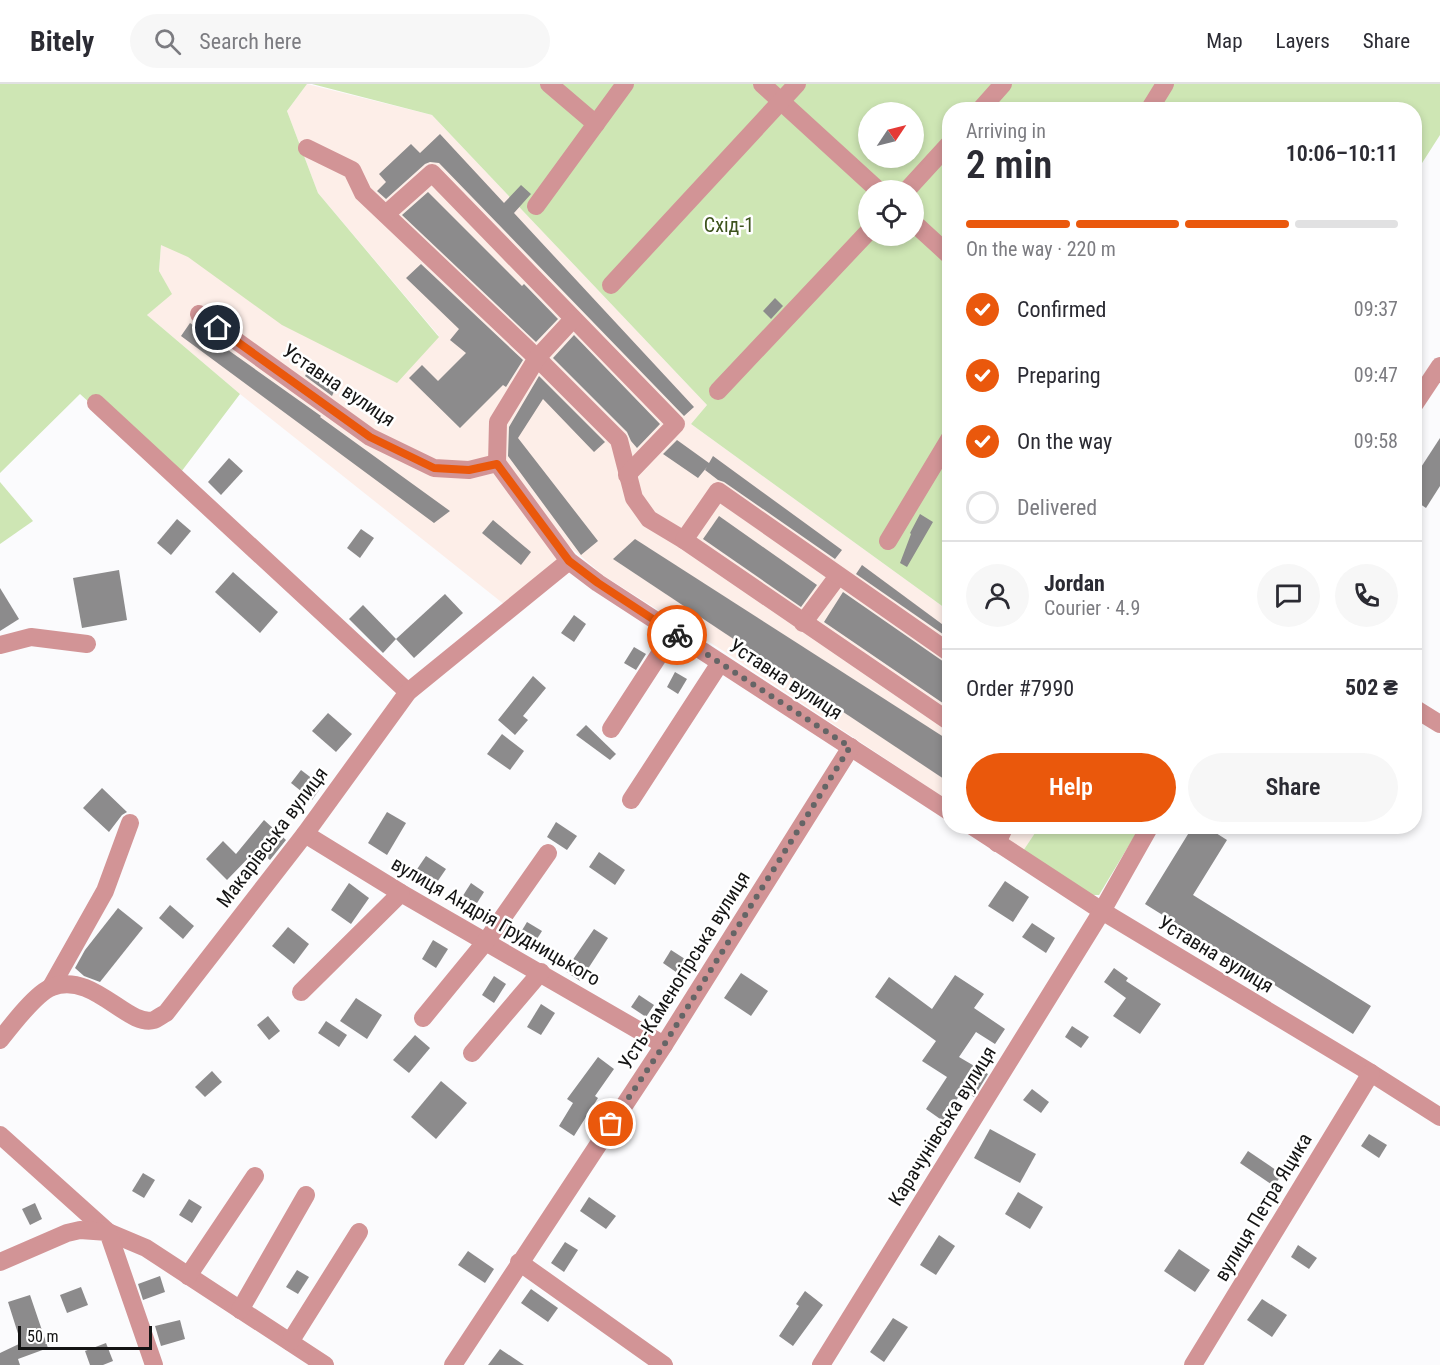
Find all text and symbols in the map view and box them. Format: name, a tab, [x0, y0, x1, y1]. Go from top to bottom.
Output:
search box	[130, 14, 550, 68]
text: Bitely	[30, 25, 94, 58]
icon: search	[151, 25, 184, 58]
text: Search here	[199, 29, 302, 54]
text: Map	[1206, 29, 1243, 53]
text: Layers	[1276, 29, 1330, 53]
text: Share	[1363, 29, 1410, 53]
north arrow	[858, 102, 924, 168]
map controls	[858, 102, 924, 246]
text: Arriving in	[966, 119, 1046, 143]
text: 10:06–10:11	[1286, 141, 1398, 166]
text: 2 min	[966, 142, 1052, 188]
button: locate	[858, 180, 924, 246]
park label: Схід-1	[704, 213, 754, 237]
text: On the way · 220 m	[966, 237, 1116, 261]
icon: check	[966, 293, 999, 326]
text: Confirmed	[1017, 297, 1106, 322]
text: 09:37	[1354, 297, 1398, 321]
pin	[192, 302, 243, 353]
icon: home	[201, 311, 234, 344]
street label: Уставна вулиця	[278, 339, 400, 431]
icon: check	[966, 359, 999, 392]
text: Preparing	[1017, 363, 1101, 388]
text: 09:47	[1354, 363, 1398, 387]
icon: check	[966, 425, 999, 458]
text: On the way	[1017, 429, 1112, 454]
text: 09:58	[1354, 429, 1398, 453]
text: Delivered	[1017, 495, 1097, 520]
button: person	[966, 564, 1029, 627]
button: chat	[1257, 564, 1320, 627]
button: phone	[1335, 564, 1398, 627]
text: Jordan	[1044, 571, 1105, 596]
text: Courier · 4.9	[1044, 596, 1140, 620]
courier	[647, 605, 707, 665]
icon: bike	[661, 619, 694, 652]
street label: Уставна вулиця	[725, 633, 847, 725]
text: 502 ₴	[1345, 675, 1398, 700]
text: Order #7990	[966, 676, 1074, 701]
button: Help	[966, 753, 1176, 822]
button: Share	[1188, 753, 1398, 822]
street label: Макарівська вулиця	[211, 762, 333, 912]
street label: вулиця Андрія Грудницького	[387, 851, 605, 991]
street label: Усть-Каменогірська вулиця	[613, 867, 755, 1073]
street label: Уставна вулиця	[1154, 910, 1278, 998]
street label: Карачунівська вулиця	[883, 1042, 1001, 1210]
pin	[585, 1098, 636, 1149]
icon: bag	[594, 1107, 627, 1140]
street label: вулиця Петра Яцика	[1209, 1129, 1317, 1285]
scale bar	[18, 1323, 152, 1350]
text: 50 m	[27, 1327, 59, 1346]

